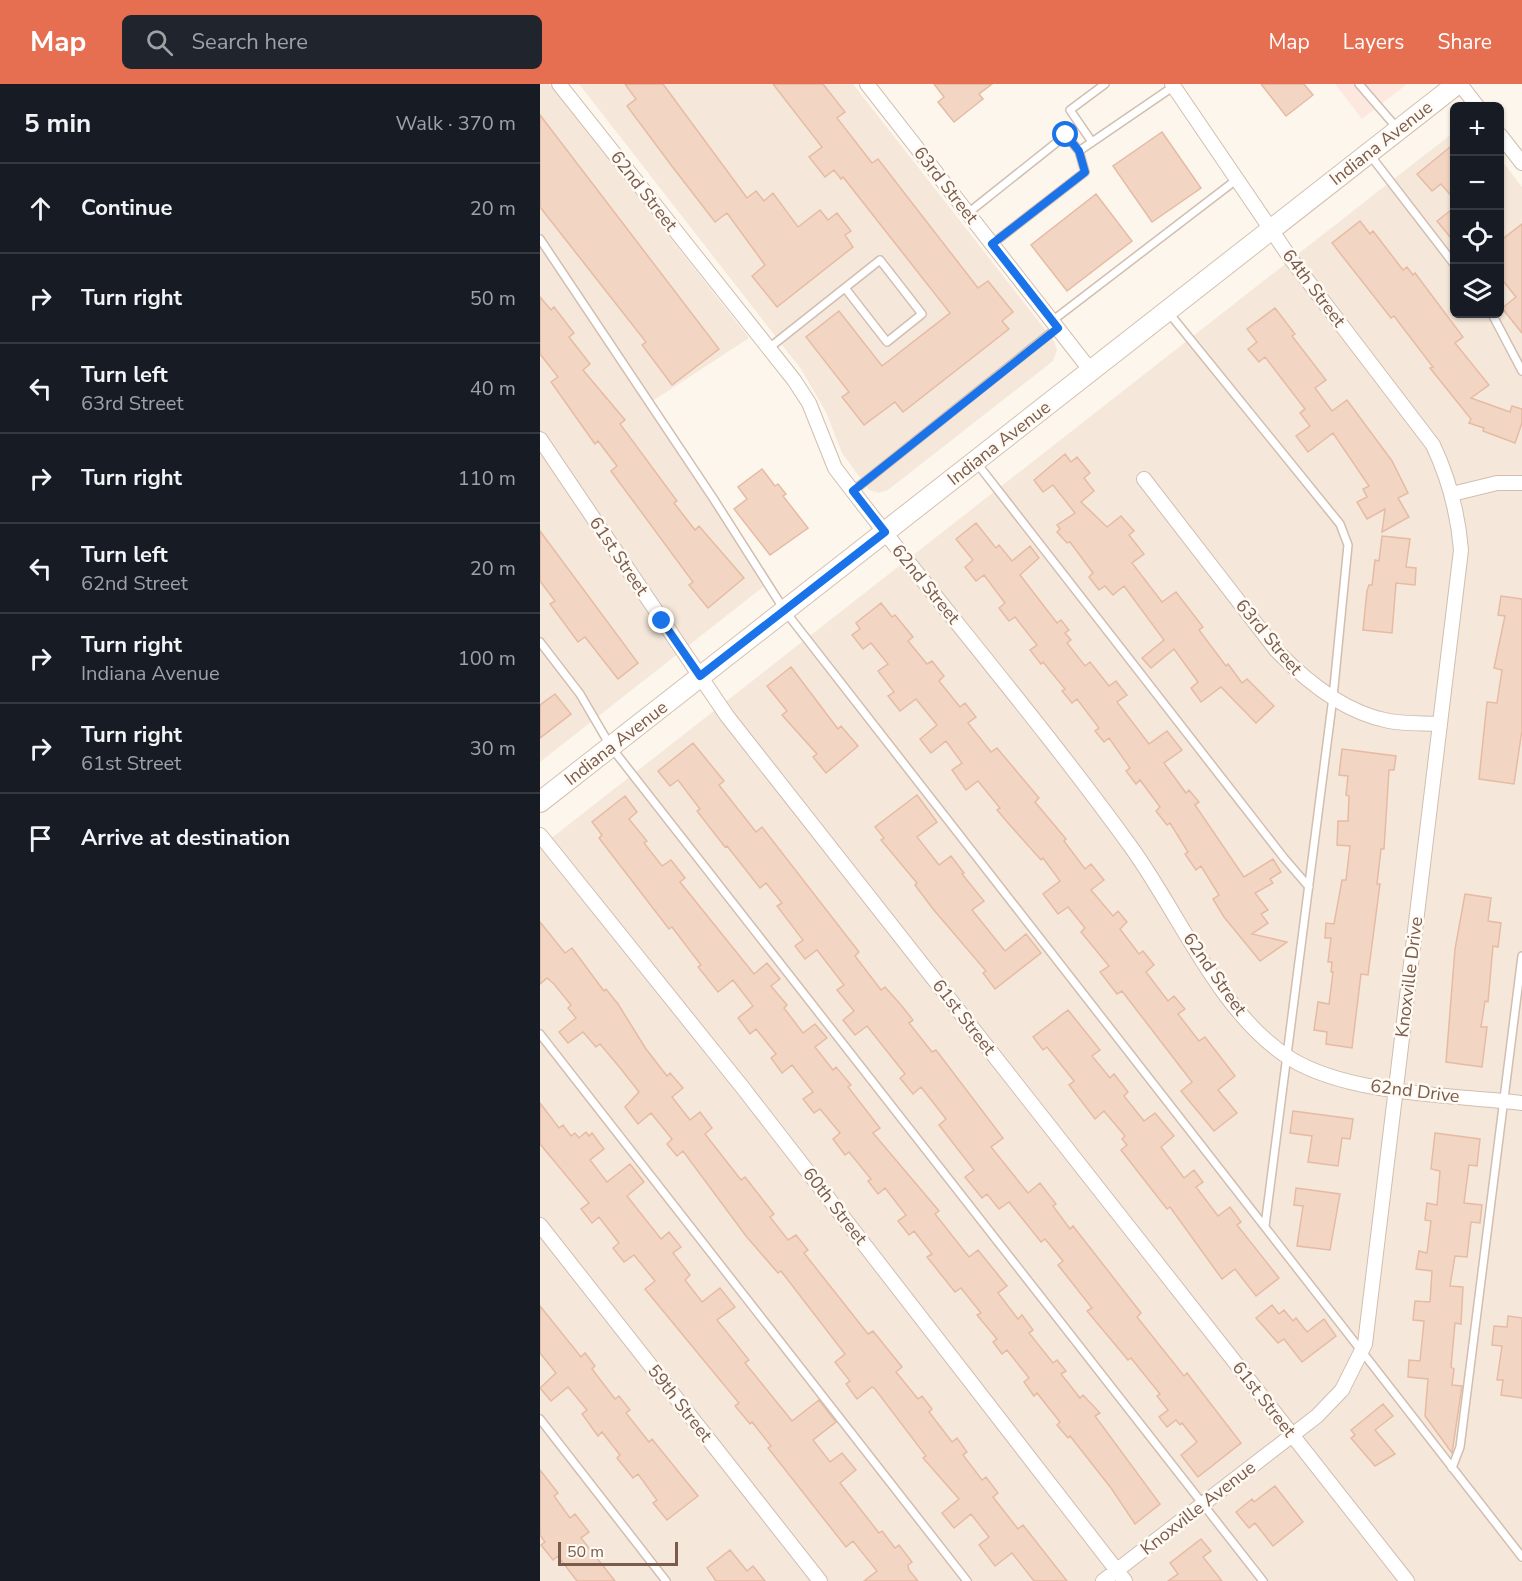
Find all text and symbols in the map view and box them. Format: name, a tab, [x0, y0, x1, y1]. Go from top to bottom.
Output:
search box	[122, 15, 542, 69]
text: Map	[30, 23, 86, 61]
icon: search	[143, 26, 176, 59]
text: Search here	[191, 27, 308, 57]
text: Map	[1268, 28, 1310, 56]
text: Layers	[1343, 28, 1404, 56]
text: Share	[1437, 28, 1492, 56]
street label: Indiana Avenue	[1324, 95, 1438, 191]
map controls	[1450, 102, 1504, 318]
button: +	[1450, 102, 1504, 156]
text: 5 min	[24, 106, 91, 141]
text: Walk · 370 m	[396, 110, 516, 137]
route start	[1052, 121, 1078, 147]
street label: 63rd Street	[908, 141, 984, 229]
street label: 62nd Street	[605, 146, 683, 237]
button: −	[1450, 156, 1504, 210]
icon: ahead	[24, 192, 57, 225]
text: Continue	[81, 193, 172, 223]
text: 20 m	[470, 195, 516, 222]
button: locate	[1450, 210, 1504, 264]
street label: 64th Street	[1277, 244, 1352, 332]
button: layers	[1450, 264, 1504, 318]
icon: right	[24, 282, 57, 315]
text: Turn right	[81, 283, 182, 313]
text: 50 m	[470, 285, 516, 312]
text: Turn left	[81, 360, 168, 390]
icon: left	[24, 372, 57, 405]
text: 40 m	[470, 375, 516, 402]
text: 63rd Street	[81, 390, 183, 417]
street label: Indiana Avenue	[942, 395, 1056, 491]
icon: right	[24, 462, 57, 495]
text: Turn right	[81, 463, 182, 493]
text: 110 m	[458, 465, 516, 492]
street label: 61st Street	[584, 512, 655, 601]
street label: 62nd Street	[886, 539, 966, 629]
text: Turn left	[81, 540, 168, 570]
icon: left	[24, 552, 57, 585]
text: 20 m	[470, 555, 516, 582]
text: 62nd Street	[81, 570, 188, 597]
street label: 63rd Street	[1230, 594, 1308, 681]
route end	[648, 607, 674, 633]
text: Turn right	[81, 630, 182, 660]
icon: right	[24, 642, 57, 675]
text: 100 m	[458, 645, 516, 672]
text: Indiana Avenue	[81, 660, 220, 687]
street label: Indiana Avenue	[559, 695, 673, 791]
text: Turn right	[81, 720, 182, 750]
icon: right	[24, 732, 57, 765]
text: 30 m	[470, 735, 516, 762]
text: 61st Street	[81, 750, 181, 777]
icon: arrive	[24, 822, 57, 855]
text: Arrive at destination	[81, 823, 290, 853]
street label: Knoxville Drive	[1390, 915, 1428, 1039]
street label: 62nd Street	[1178, 928, 1253, 1021]
street label: 61st Street	[927, 974, 1002, 1060]
street label: 62nd Drive	[1369, 1074, 1461, 1108]
street label: 60th Street	[797, 1162, 873, 1250]
street label: 61st Street	[1227, 1356, 1302, 1442]
street label: 59th Street	[642, 1359, 718, 1447]
street label: Knoxville Avenue	[1135, 1455, 1261, 1561]
scale bar	[558, 1539, 678, 1566]
text: 50 m	[567, 1541, 604, 1563]

